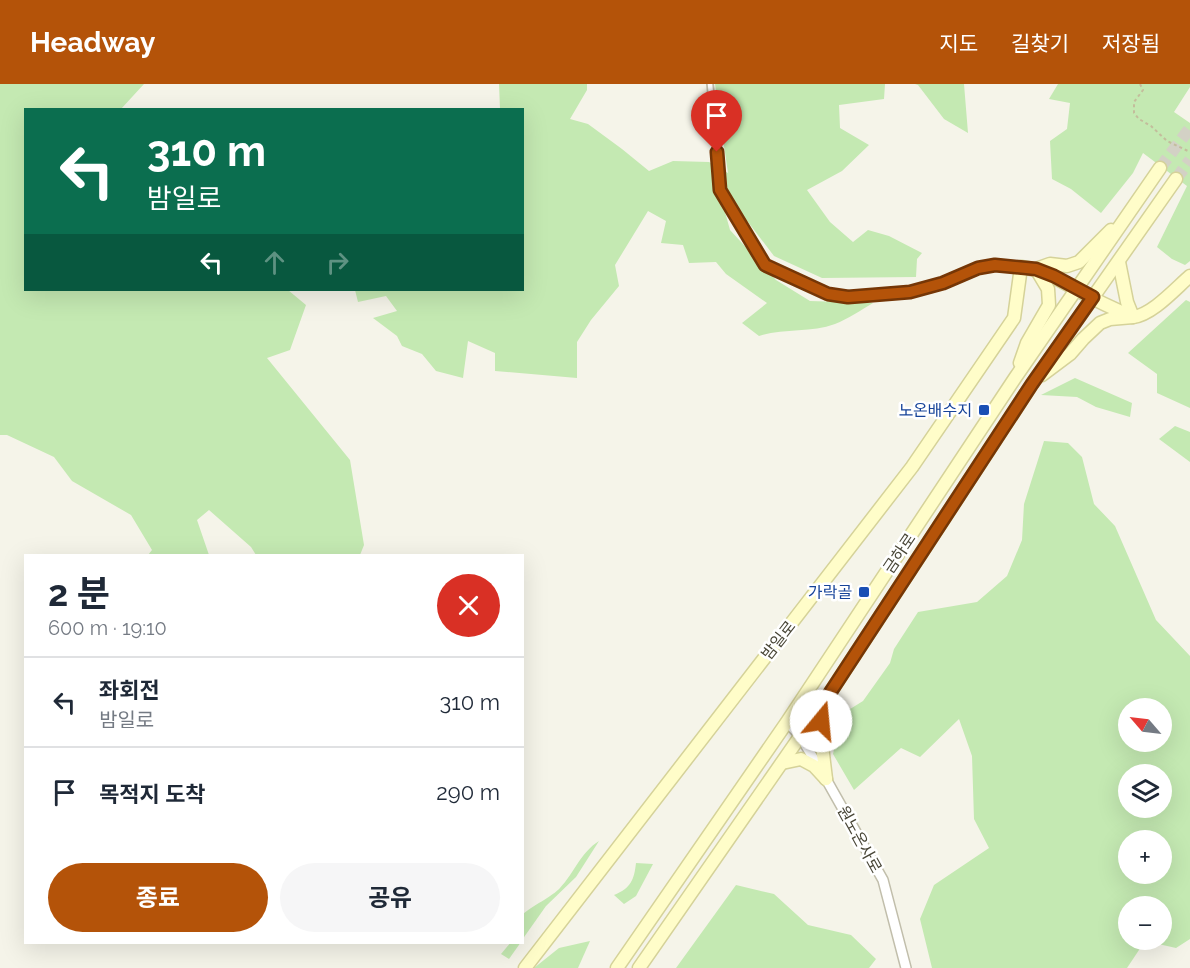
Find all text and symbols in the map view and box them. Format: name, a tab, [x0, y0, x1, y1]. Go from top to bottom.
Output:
text: Headway	[30, 26, 155, 59]
text: 지도	[939, 31, 978, 56]
text: 길찾기	[1011, 31, 1069, 56]
text: 저장됨	[1102, 31, 1160, 56]
pin	[691, 90, 742, 152]
icon: arrive	[700, 99, 733, 132]
text: 310 m	[147, 127, 266, 176]
icon: left	[48, 132, 126, 210]
text: 밤일로	[147, 183, 222, 214]
icon: left	[195, 246, 228, 279]
icon: ahead	[258, 246, 291, 279]
icon: right	[321, 246, 354, 279]
place label: 노온배수지	[898, 401, 972, 420]
marker: 노온배수지	[977, 403, 991, 417]
street label: 금하로	[879, 529, 920, 577]
text: 2 분	[48, 572, 110, 614]
button: close	[437, 574, 500, 637]
place label: 가락골	[808, 583, 852, 602]
marker: 가락골	[857, 585, 871, 599]
text: 600 m · 19:10	[48, 616, 167, 640]
street label: 밤일로	[757, 617, 800, 664]
text: 좌회전	[99, 677, 160, 703]
icon: left	[48, 686, 81, 719]
text: 310 m	[440, 689, 500, 715]
position arrow	[789, 689, 853, 753]
north arrow	[1118, 698, 1172, 752]
map controls	[1118, 698, 1172, 950]
text: 밤일로	[99, 708, 154, 732]
button: layers	[1118, 764, 1172, 818]
icon: arrive	[48, 776, 81, 809]
text: 290 m	[436, 779, 500, 805]
text: 목적지 도착	[99, 781, 205, 807]
street label: 원노온사로	[833, 802, 886, 876]
button: +	[1118, 830, 1172, 884]
button: 종료	[48, 863, 268, 932]
button: 공유	[280, 863, 500, 932]
button: −	[1118, 896, 1172, 950]

